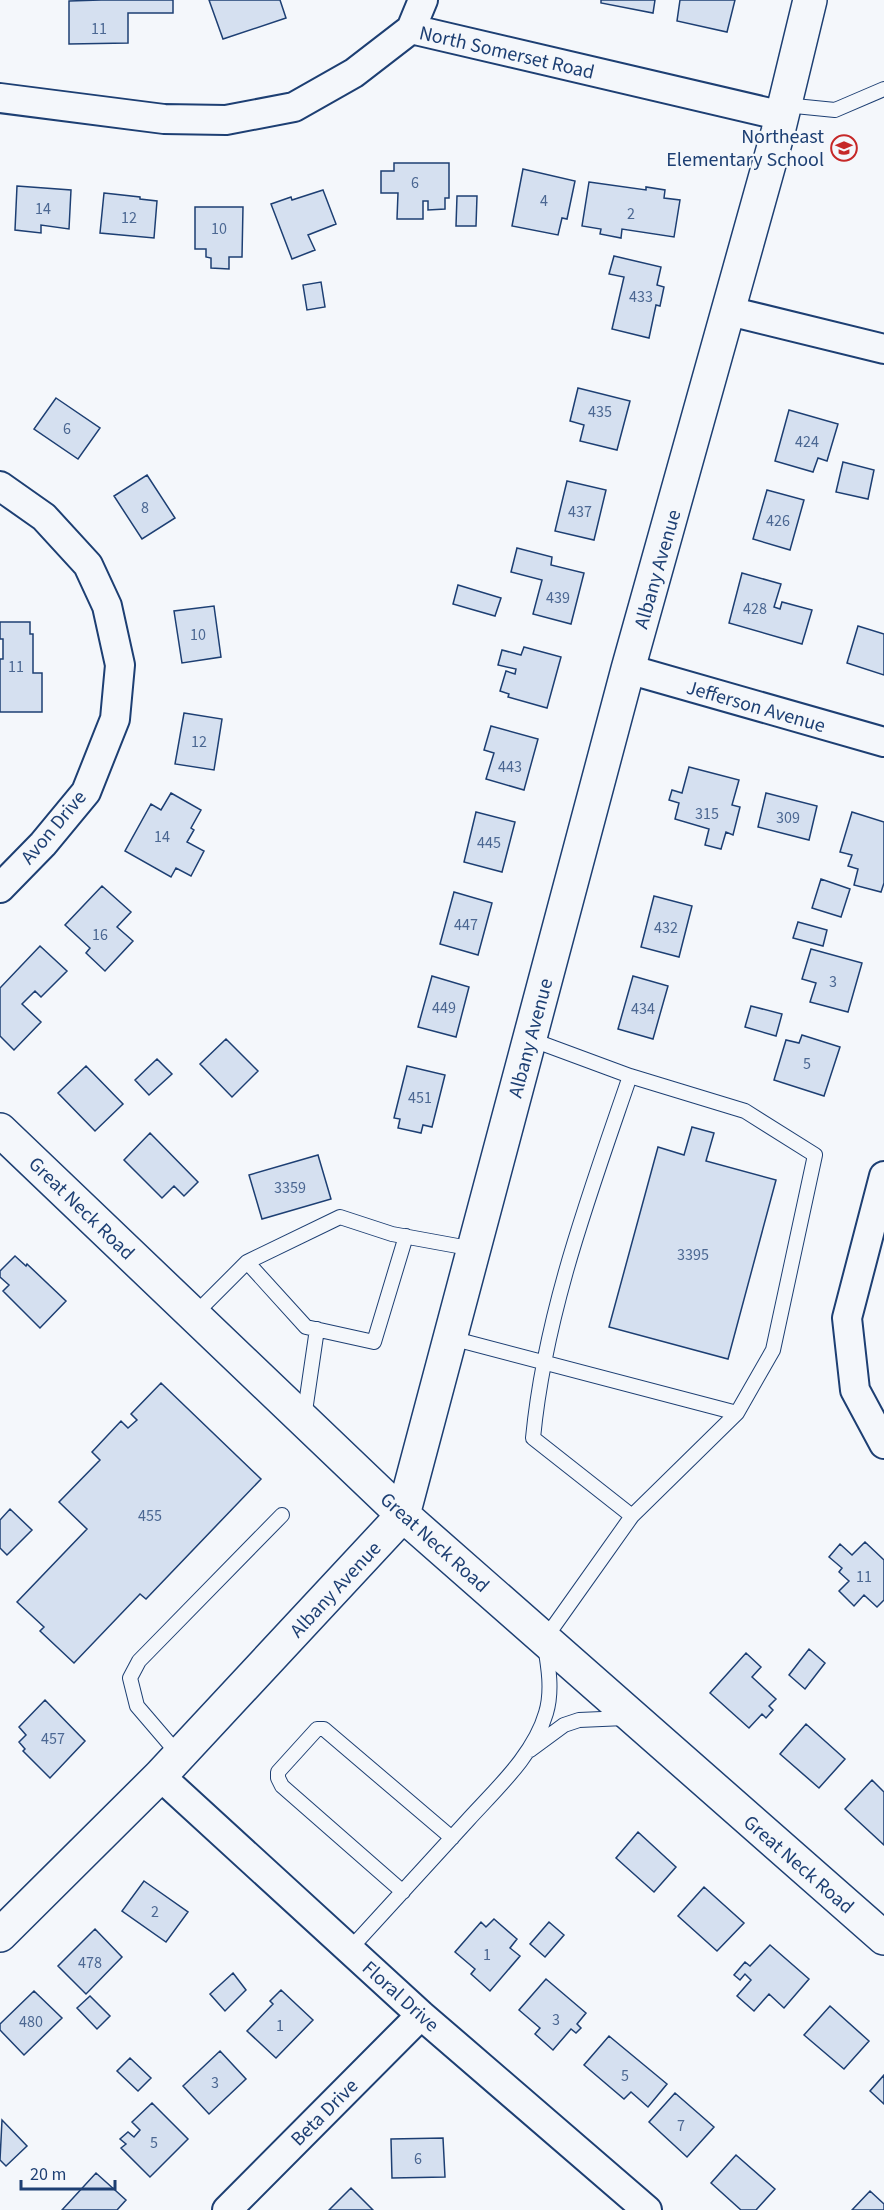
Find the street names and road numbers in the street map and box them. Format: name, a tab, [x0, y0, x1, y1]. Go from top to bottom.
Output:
street label: North Somerset Road	[416, 19, 597, 87]
street label: Albany Avenue	[628, 506, 688, 632]
street label: Jefferson Avenue	[683, 674, 829, 740]
street label: Avon Drive	[14, 784, 93, 871]
street label: Albany Avenue	[502, 975, 560, 1101]
street label: Great Neck Road	[22, 1151, 141, 1267]
street label: Great Neck Road	[374, 1486, 495, 1599]
street label: Albany Avenue	[284, 1535, 388, 1644]
street label: Great Neck Road	[737, 1809, 860, 1921]
street label: Floral Drive	[356, 1955, 445, 2039]
street label: Beta Drive	[285, 2073, 365, 2153]

